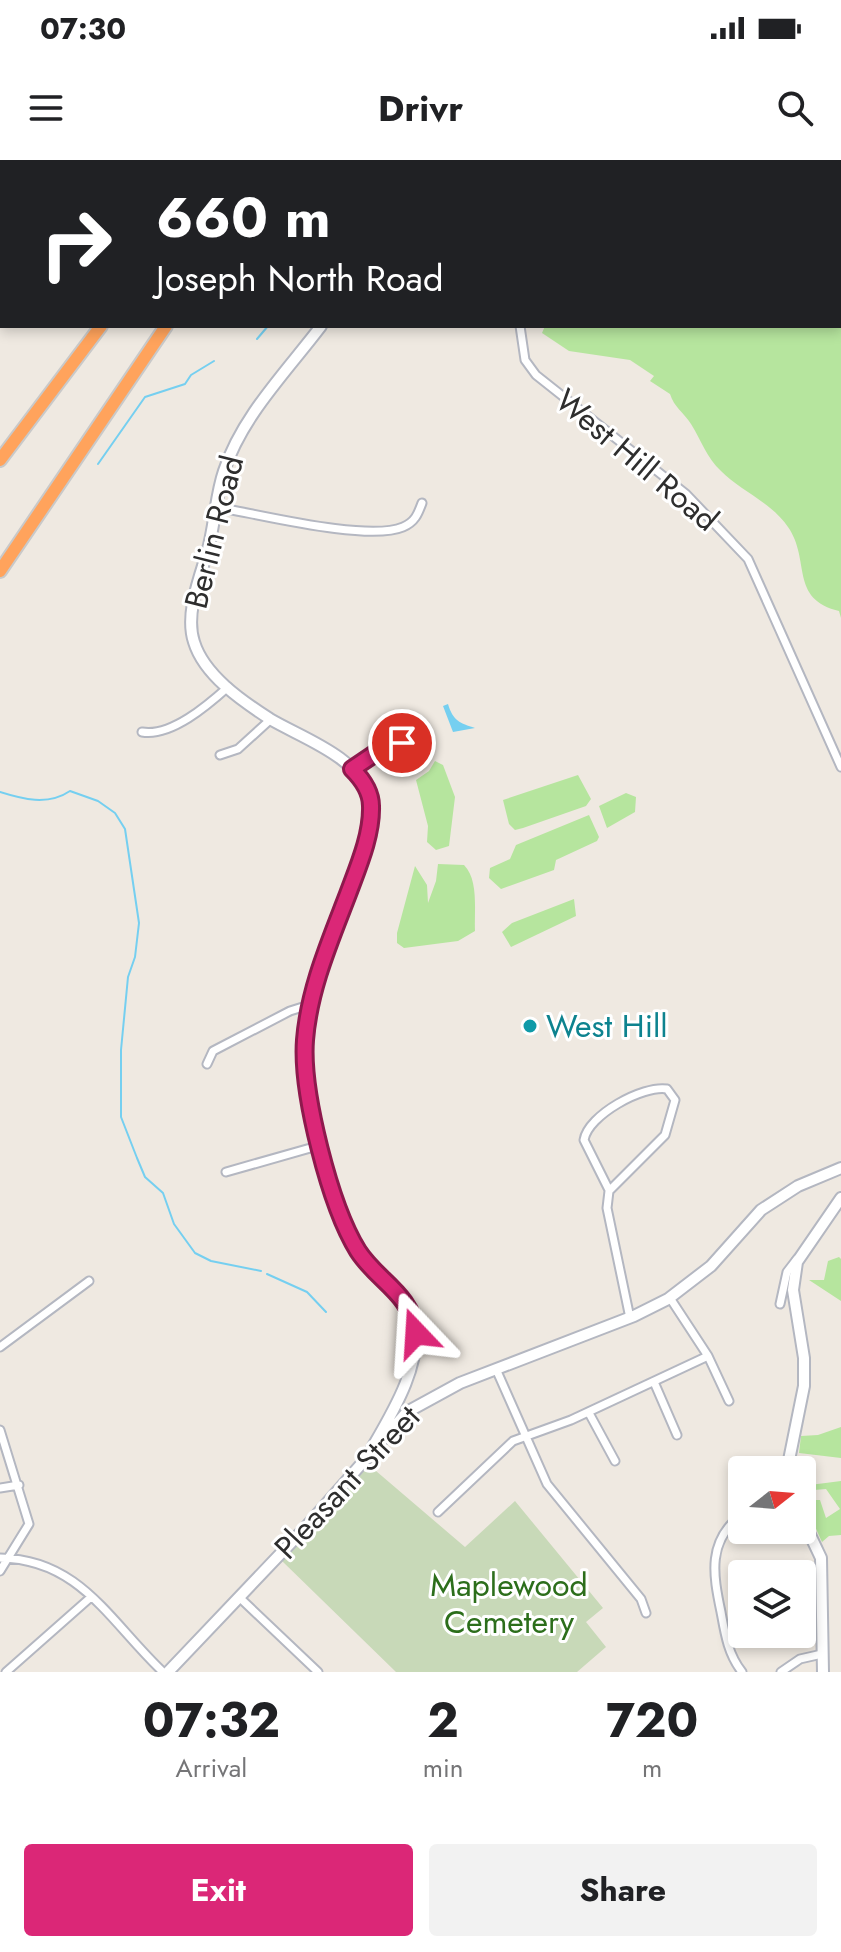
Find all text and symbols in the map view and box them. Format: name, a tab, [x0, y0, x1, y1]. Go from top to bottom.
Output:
text: 07:30	[40, 7, 126, 50]
text: Drivr	[378, 82, 463, 134]
icon: menu	[24, 86, 68, 130]
icon: search	[773, 86, 817, 130]
text: 660 m	[156, 177, 331, 258]
icon: right	[24, 192, 128, 296]
text: Joseph North Road	[156, 252, 443, 304]
street label: West Hill Road	[545, 378, 729, 542]
street label: Berlin Road	[173, 451, 255, 613]
pin	[368, 709, 436, 777]
icon: arrive	[380, 721, 424, 765]
place label: West Hill	[546, 1003, 668, 1049]
marker: West Hill	[521, 1017, 539, 1035]
position arrow	[374, 1291, 458, 1375]
street label: Pleasant Street	[264, 1395, 431, 1569]
north arrow	[728, 1456, 816, 1544]
map controls	[728, 1456, 816, 1648]
button: layers	[728, 1560, 816, 1648]
park label: Maplewood Cemetery	[430, 1562, 588, 1645]
text: 07:32	[143, 1686, 280, 1755]
text: 2	[427, 1686, 459, 1755]
text: 720	[606, 1686, 698, 1755]
text: Arrival	[176, 1749, 247, 1787]
text: min	[423, 1749, 463, 1787]
text: m	[642, 1749, 662, 1787]
button: Exit	[24, 1844, 413, 1936]
button: Share	[429, 1844, 817, 1936]

